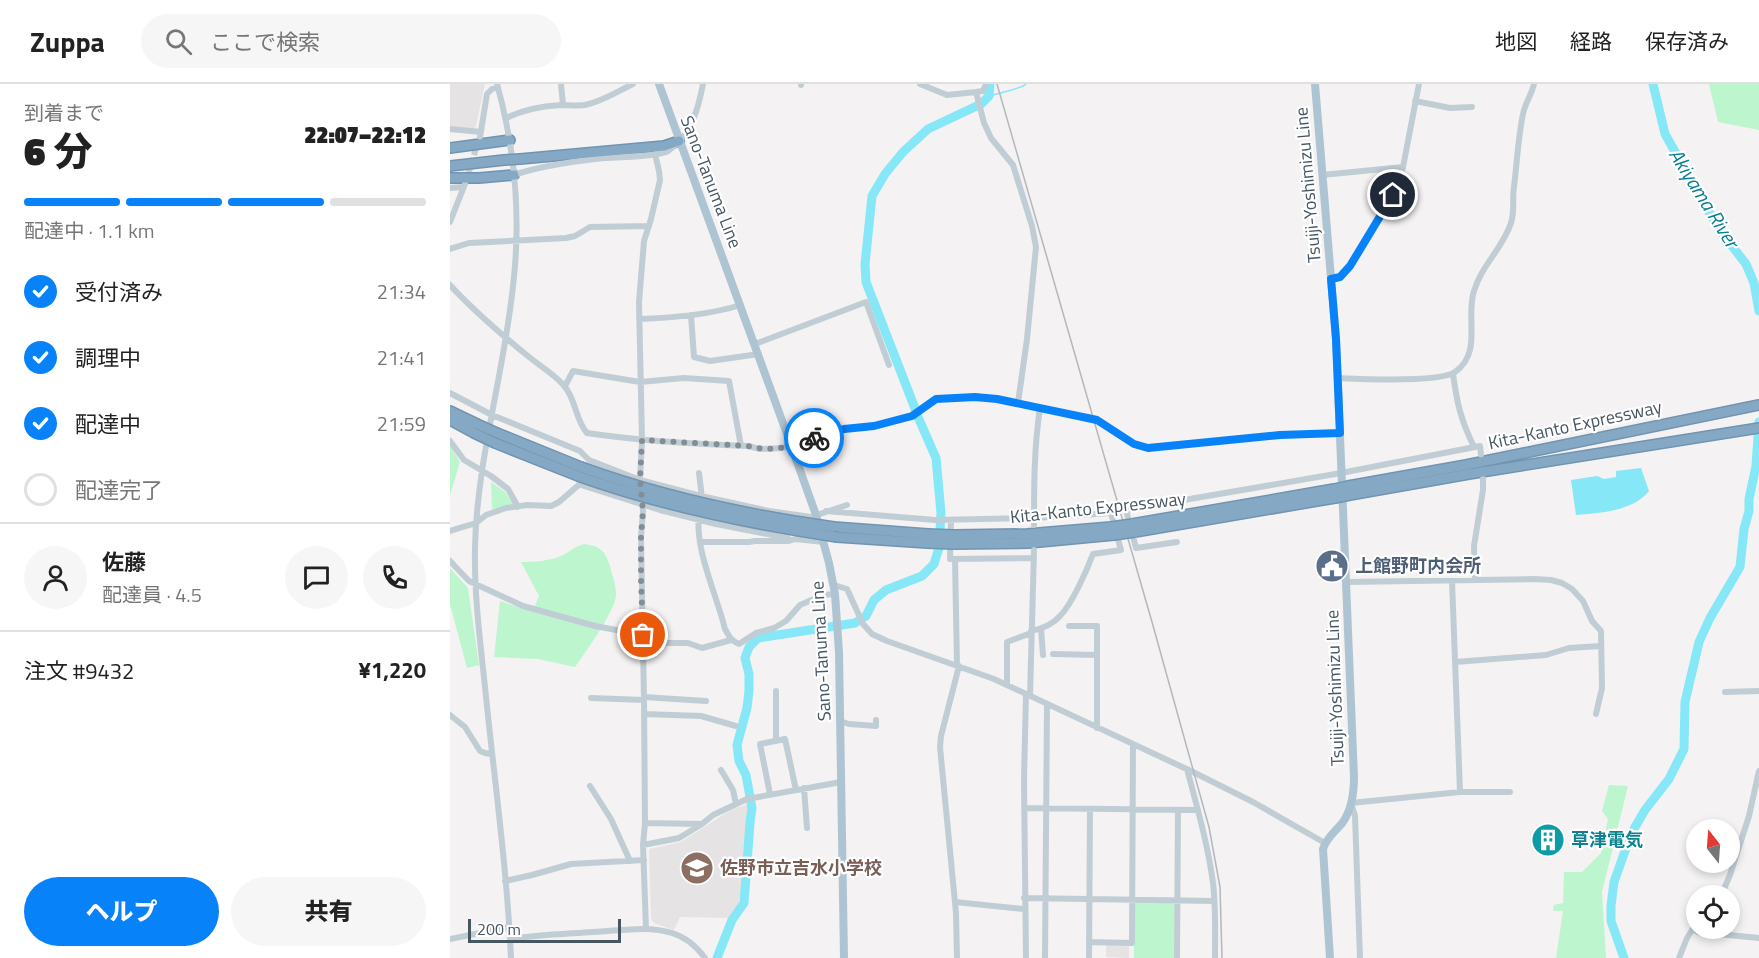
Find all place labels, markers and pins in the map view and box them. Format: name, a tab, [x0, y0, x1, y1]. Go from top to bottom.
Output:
pin	[1367, 169, 1418, 220]
public building icon: 上館野町内会所	[1314, 548, 1350, 584]
place label: 上館野町内会所	[1355, 552, 1481, 579]
pin	[617, 609, 668, 660]
building icon: 草津電気	[1530, 822, 1566, 858]
place label: 草津電気	[1571, 826, 1643, 853]
school or university icon: 佐野市立吉水小学校	[679, 850, 715, 886]
place label: 佐野市立吉水小学校	[720, 854, 882, 881]

